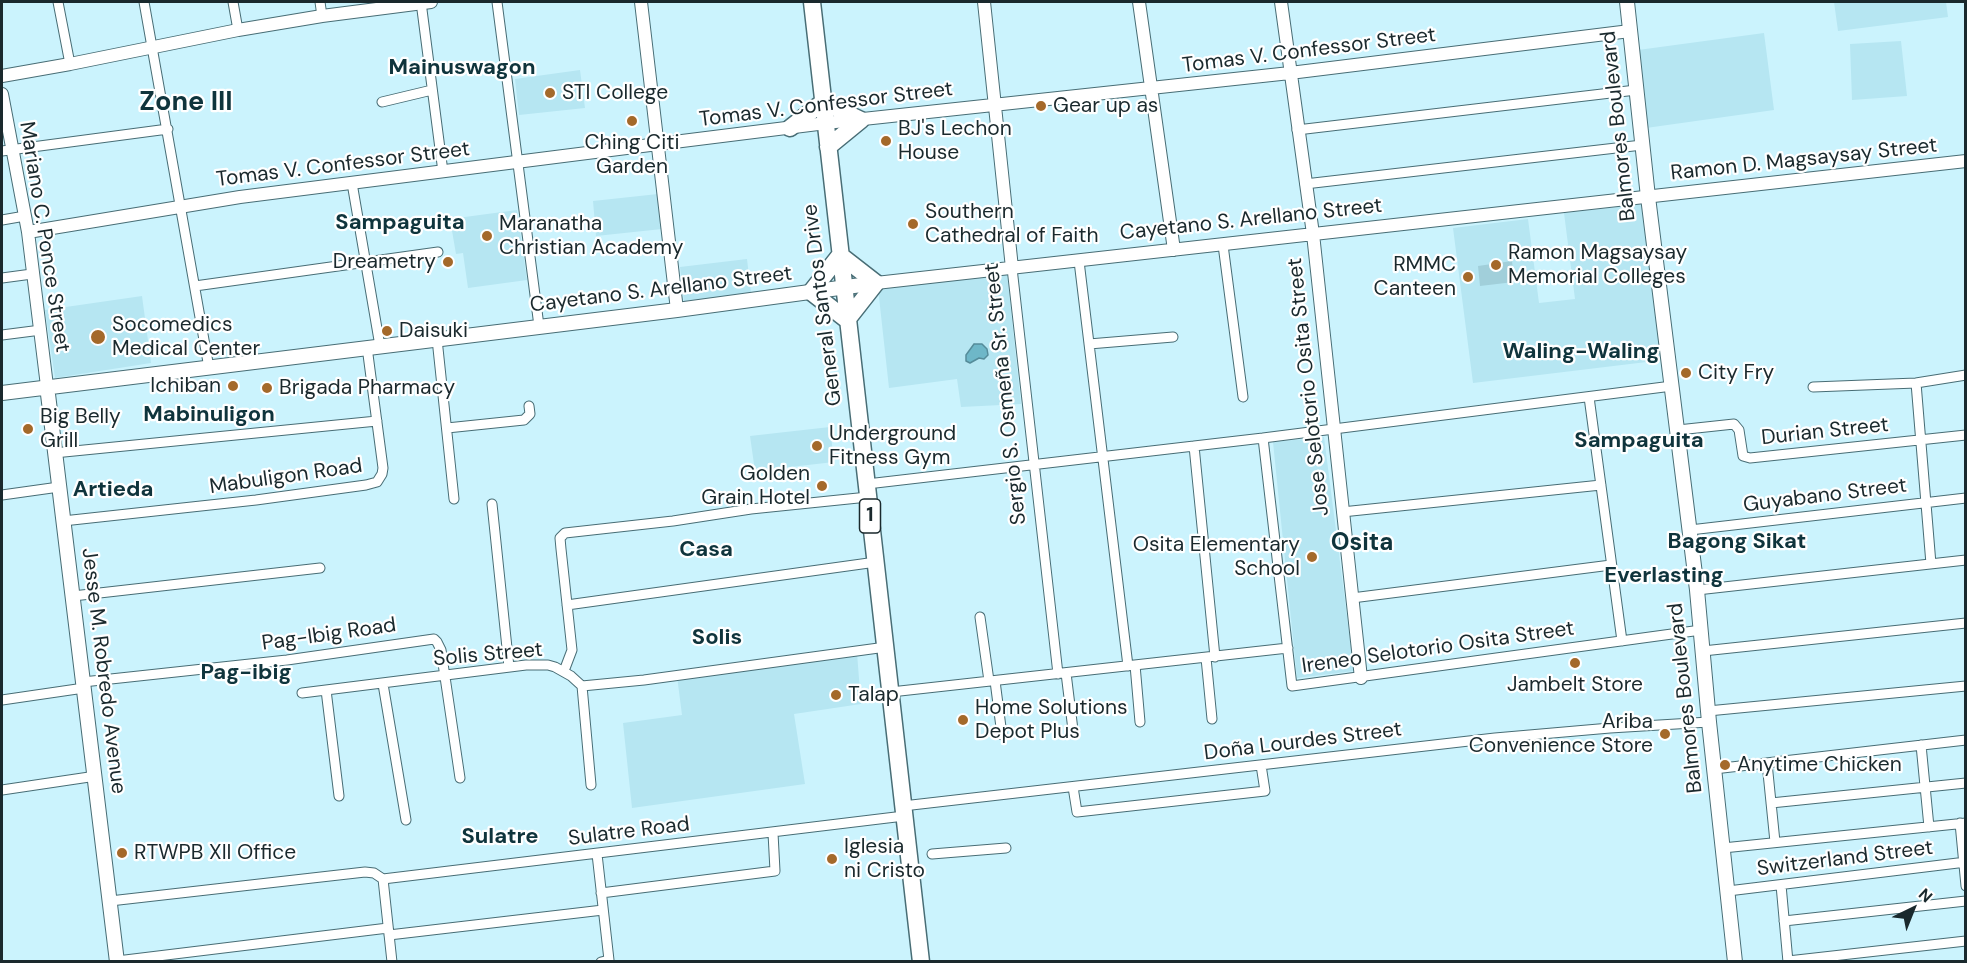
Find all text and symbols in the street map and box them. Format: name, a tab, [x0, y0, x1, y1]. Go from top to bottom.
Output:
street label: Tomas V. Confessor Street	[1181, 23, 1437, 79]
street label: Balmores Boulevard	[1596, 30, 1642, 222]
district label: Mainuswagon	[389, 55, 535, 81]
street label: Tomas V. Confessor Street	[698, 77, 954, 133]
place label: STI College	[562, 80, 668, 106]
marker: STI College	[543, 86, 557, 100]
district label: Zone III	[139, 87, 233, 119]
place label: Gear up as	[1053, 93, 1158, 119]
marker: Gear up as	[1034, 99, 1048, 113]
marker: Ching Citi Garden	[625, 114, 639, 128]
place label: BJ's Lechon House	[898, 116, 1012, 166]
street label: Mariano C. Ponce Street	[13, 120, 75, 354]
place label: Ching Citi Garden	[585, 130, 679, 180]
street label: Ramon D. Magsaysay Street	[1669, 133, 1939, 187]
marker: BJ's Lechon House	[879, 134, 893, 148]
street label: Tomas V. Confessor Street	[215, 137, 471, 193]
street label: Cayetano S. Arellano Street	[1119, 194, 1383, 246]
place label: Southern Cathedral of Faith	[925, 199, 1099, 249]
street label: General Santos Drive	[798, 203, 848, 407]
district label: Sampaguita	[335, 210, 465, 236]
place label: Maranatha Christian Academy	[499, 211, 683, 261]
marker: Southern Cathedral of Faith	[906, 217, 920, 231]
marker: Maranatha Christian Academy	[480, 229, 494, 243]
place label: Ramon Magsaysay Memorial Colleges	[1508, 240, 1687, 290]
place label: Dreametry	[333, 249, 436, 275]
place label: RMMC Canteen	[1374, 252, 1456, 302]
marker: Dreametry	[441, 255, 455, 269]
street label: Jose Selotorio Osita Street	[1283, 257, 1335, 517]
marker: Ramon Magsaysay Memorial Colleges	[1489, 258, 1503, 272]
street label: Cayetano S. Arellano Street	[529, 261, 793, 319]
street label: Sergio S. Osmeña Sr. Street	[980, 262, 1032, 526]
marker: RMMC Canteen	[1461, 270, 1475, 284]
place label: Socomedics Medical Center	[112, 312, 260, 362]
place label: Daisuki	[399, 318, 468, 344]
marker: Daisuki	[380, 324, 394, 338]
marker: Socomedics Medical Center	[89, 328, 107, 346]
district label: Waling-Waling	[1502, 339, 1660, 365]
place label: City Fry	[1698, 360, 1774, 386]
marker: City Fry	[1679, 366, 1693, 380]
place label: Ichiban	[150, 373, 221, 399]
place label: Brigada Pharmacy	[279, 375, 455, 401]
marker: Ichiban	[226, 379, 240, 393]
marker: Brigada Pharmacy	[260, 381, 274, 395]
district label: Mabinuligon	[143, 402, 275, 428]
place label: Big Belly Grill	[40, 404, 121, 454]
street label: Durian Street	[1760, 413, 1890, 451]
place label: Underground Fitness Gym	[829, 421, 956, 471]
marker: Big Belly Grill	[21, 422, 35, 436]
district label: Sampaguita	[1574, 428, 1704, 454]
marker: Underground Fitness Gym	[810, 439, 824, 453]
street label: Mabuligon Road	[208, 454, 364, 500]
place label: Golden Grain Hotel	[701, 461, 810, 511]
street label: Guyabano Street	[1742, 473, 1908, 519]
district label: Artieda	[73, 477, 153, 503]
marker: Golden Grain Hotel	[815, 479, 829, 493]
road number: 1	[860, 499, 880, 533]
district label: Bagong Sikat	[1668, 529, 1806, 555]
district label: Osita	[1331, 530, 1393, 558]
place label: Osita Elementary School	[1133, 532, 1300, 582]
district label: Casa	[679, 537, 733, 563]
street label: Jesse M. Robredo Avenue	[75, 547, 131, 795]
marker: Osita Elementary School	[1305, 550, 1319, 564]
district label: Everlasting	[1604, 563, 1724, 589]
street label: Balmores Boulevard	[1663, 602, 1709, 794]
street label: Pag-Ibig Road	[260, 613, 398, 657]
street label: Ireneo Selotorio Osita Street	[1300, 616, 1576, 680]
district label: Solis	[692, 625, 742, 651]
street label: Solis Street	[432, 638, 544, 672]
marker: Jambelt Store	[1568, 656, 1582, 670]
district label: Pag-ibig	[200, 660, 292, 686]
place label: Jambelt Store	[1507, 672, 1643, 698]
place label: Talap	[848, 682, 899, 708]
marker: Talap	[829, 688, 843, 702]
place label: Home Solutions Depot Plus	[975, 695, 1128, 745]
place label: Ariba Convenience Store	[1469, 709, 1653, 759]
marker: Home Solutions Depot Plus	[956, 713, 970, 727]
street label: Doña Lourdes Street	[1203, 717, 1403, 767]
marker: Ariba Convenience Store	[1658, 727, 1672, 741]
place label: Anytime Chicken	[1737, 752, 1902, 778]
marker: Anytime Chicken	[1718, 758, 1732, 772]
street label: Sulatre Road	[567, 812, 691, 852]
district label: Sulatre	[461, 824, 539, 850]
place label: Iglesia ni Cristo	[844, 834, 925, 884]
street label: Switzerland Street	[1756, 836, 1934, 882]
place label: RTWPB XII Office	[134, 840, 296, 866]
marker: RTWPB XII Office	[115, 846, 129, 860]
marker: Iglesia ni Cristo	[825, 852, 839, 866]
north arrow	[1883, 879, 1943, 939]
text: N	[1914, 884, 1937, 907]

